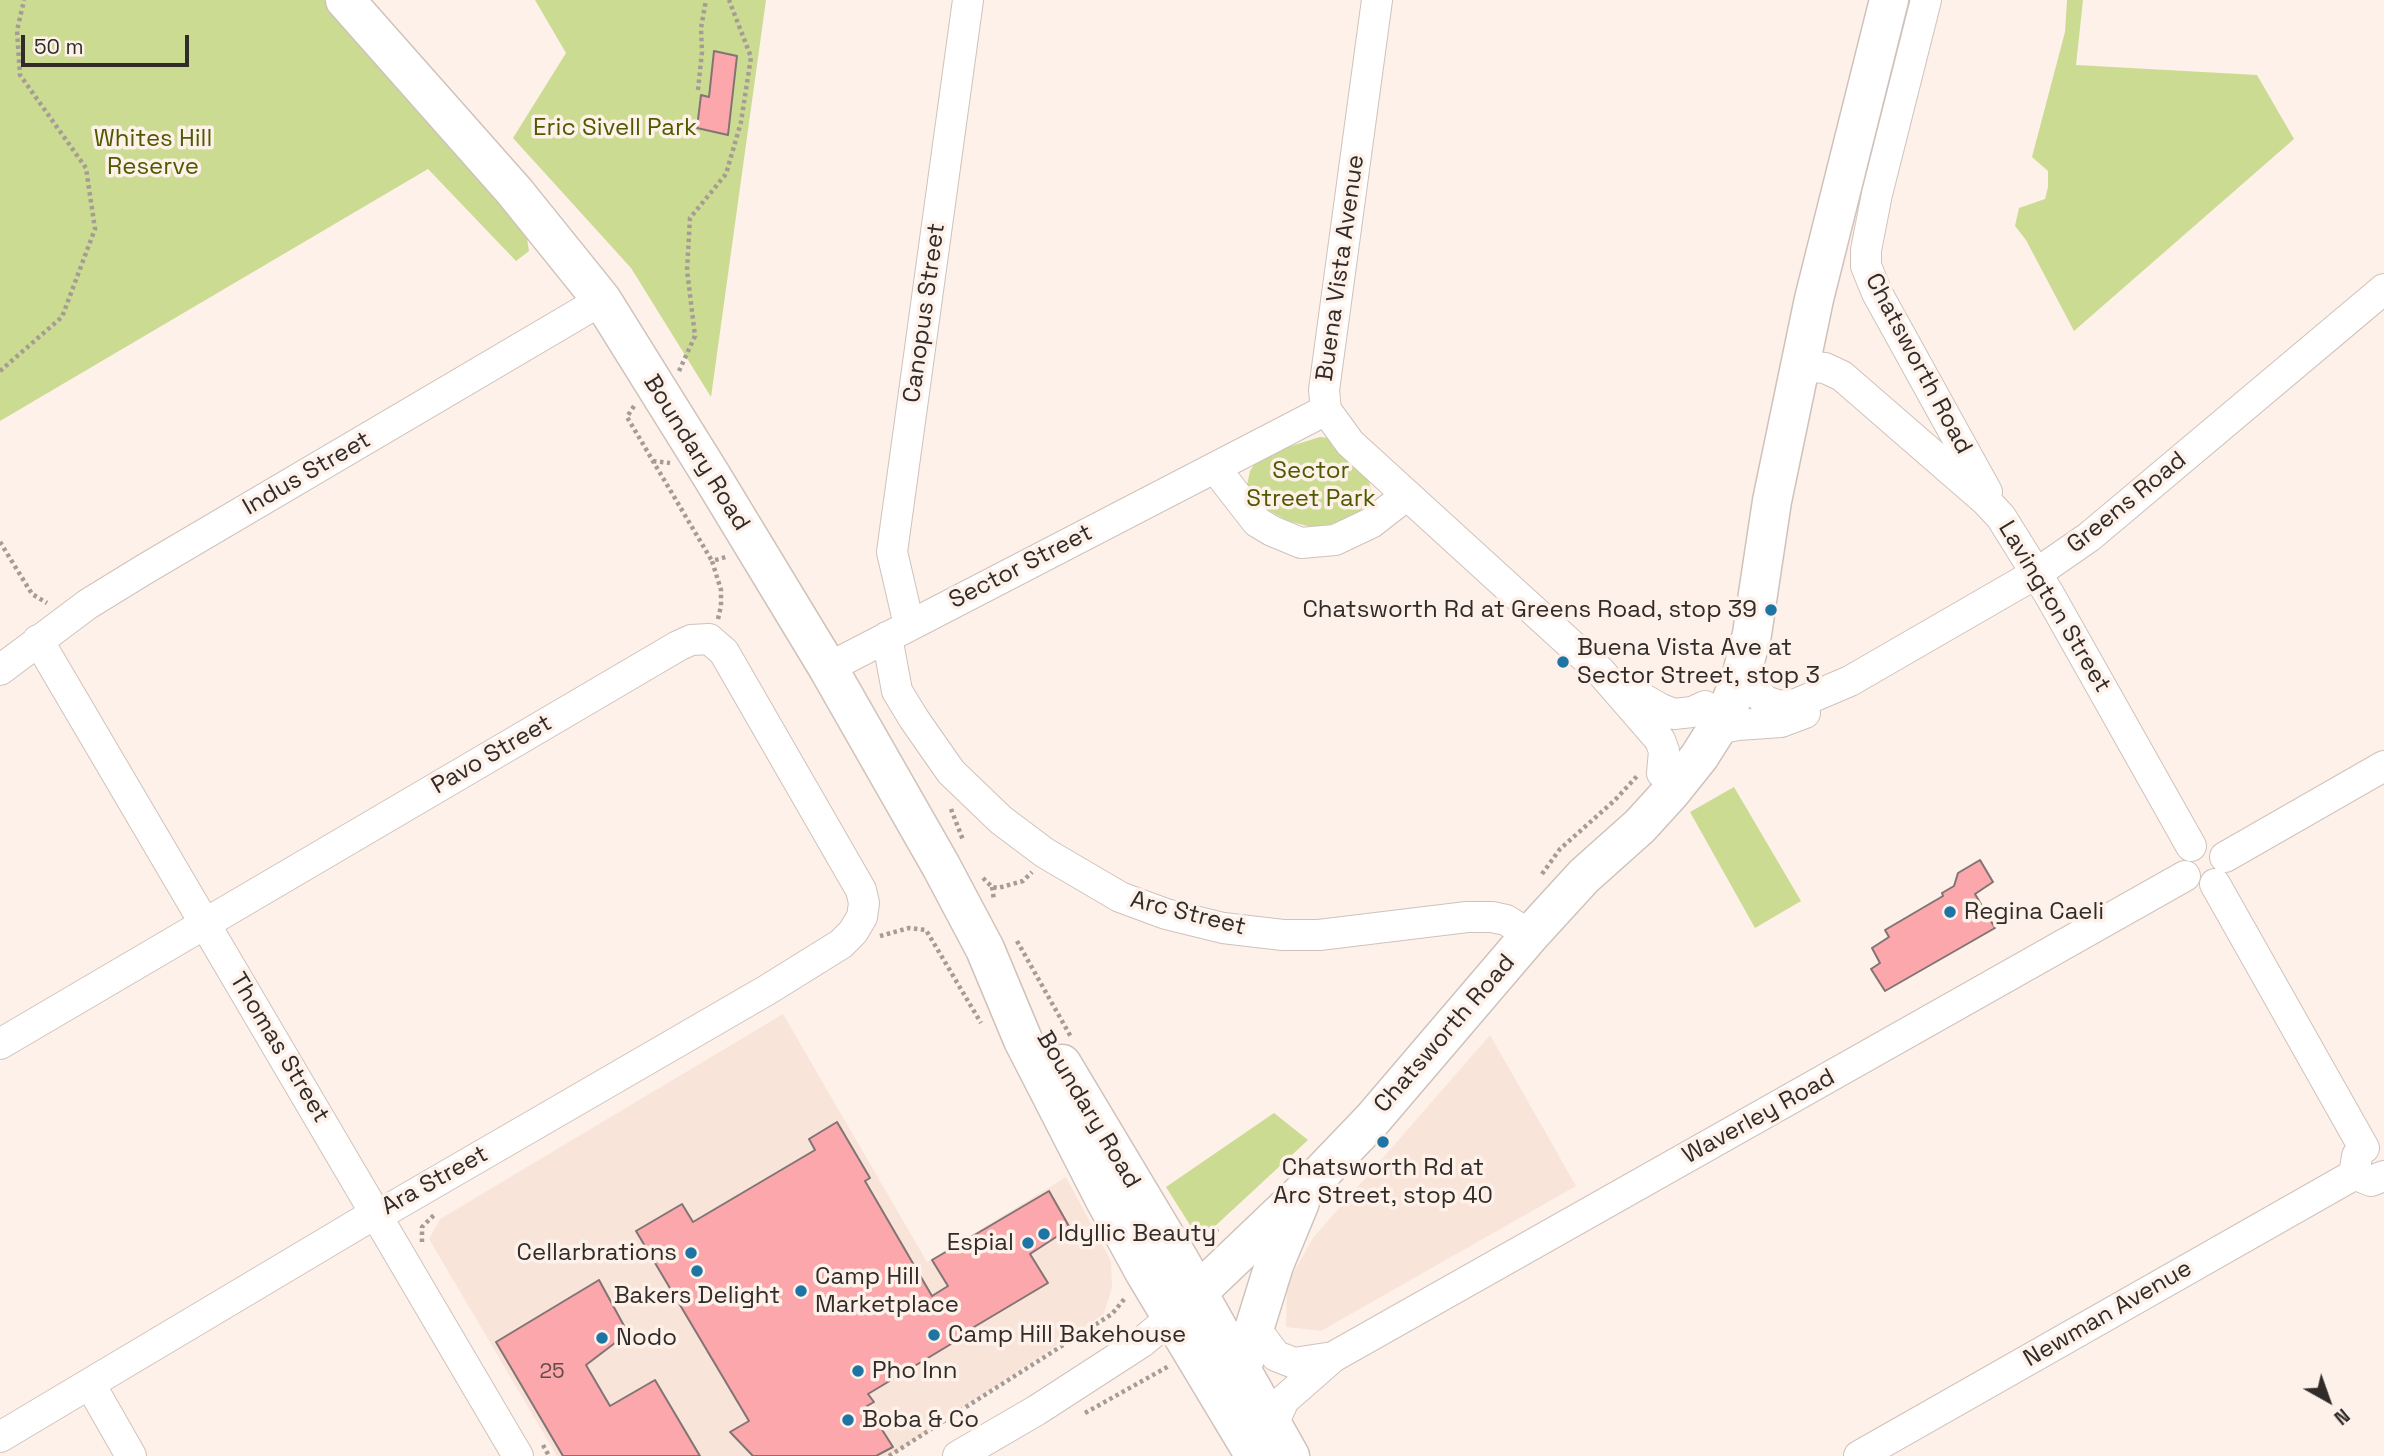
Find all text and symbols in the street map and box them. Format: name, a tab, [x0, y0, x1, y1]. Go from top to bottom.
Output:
scale bar	[24, 21, 192, 65]
text: 50 m	[34, 33, 84, 60]
park label: Eric Sivell Park	[533, 114, 697, 142]
park label: Whites Hill Reserve	[94, 125, 212, 181]
street label: Buena Vista Avenue	[1311, 153, 1371, 383]
street label: Canopus Street	[898, 221, 952, 405]
street label: Chatsworth Road	[1858, 269, 1978, 459]
street label: Boundary Road	[637, 370, 755, 536]
street label: Indus Street	[238, 426, 376, 522]
street label: Greens Road	[2061, 446, 2193, 560]
park label: Sector Street Park	[1246, 457, 1376, 513]
street label: Lavington Street	[1991, 516, 2117, 698]
street label: Sector Street	[945, 519, 1097, 615]
place label: Chatsworth Rd at Greens Road, stop 39	[1302, 596, 1757, 624]
marker: Chatsworth Rd at Greens Road, stop 39	[1763, 602, 1779, 618]
place label: Buena Vista Ave at Sector Street, stop 3	[1577, 634, 1820, 690]
marker: Buena Vista Ave at Sector Street, stop 3	[1555, 654, 1571, 670]
street label: Pavo Street	[427, 709, 557, 801]
street label: Arc Street	[1127, 886, 1249, 942]
place label: Regina Caeli	[1964, 898, 2104, 926]
marker: Regina Caeli	[1942, 904, 1958, 920]
street label: Chatsworth Road	[1368, 949, 1522, 1119]
street label: Thomas Street	[223, 968, 335, 1128]
street label: Boundary Road	[1030, 1026, 1146, 1194]
street label: Waverley Road	[1678, 1063, 1840, 1171]
marker: Chatsworth Rd at Arc Street, stop 40	[1375, 1134, 1391, 1150]
street label: Ara Street	[377, 1140, 493, 1222]
place label: Chatsworth Rd at Arc Street, stop 40	[1273, 1154, 1493, 1210]
place label: Idyllic Beauty	[1058, 1220, 1216, 1248]
marker: Idyllic Beauty	[1036, 1226, 1052, 1242]
place label: Espial	[947, 1229, 1014, 1257]
marker: Espial	[1020, 1235, 1036, 1251]
place label: Cellarbrations	[517, 1239, 677, 1267]
marker: Cellarbrations	[683, 1245, 699, 1261]
street label: Newman Avenue	[2019, 1254, 2197, 1374]
marker: Bakers Delight	[689, 1263, 705, 1279]
place label: Camp Hill Marketplace	[815, 1263, 959, 1319]
place label: Bakers Delight	[614, 1282, 780, 1310]
marker: Camp Hill Marketplace	[793, 1283, 809, 1299]
place label: Camp Hill Bakehouse	[948, 1321, 1186, 1349]
place label: Nodo	[616, 1324, 677, 1352]
marker: Camp Hill Bakehouse	[926, 1327, 942, 1343]
marker: Nodo	[594, 1330, 610, 1346]
place label: Pho Inn	[872, 1357, 957, 1385]
house number: 25	[539, 1359, 565, 1385]
marker: Pho Inn	[850, 1363, 866, 1379]
north arrow	[2293, 1365, 2363, 1435]
text: N	[2329, 1403, 2355, 1430]
place label: Boba & Co	[862, 1406, 979, 1434]
marker: Boba & Co	[840, 1412, 856, 1428]

